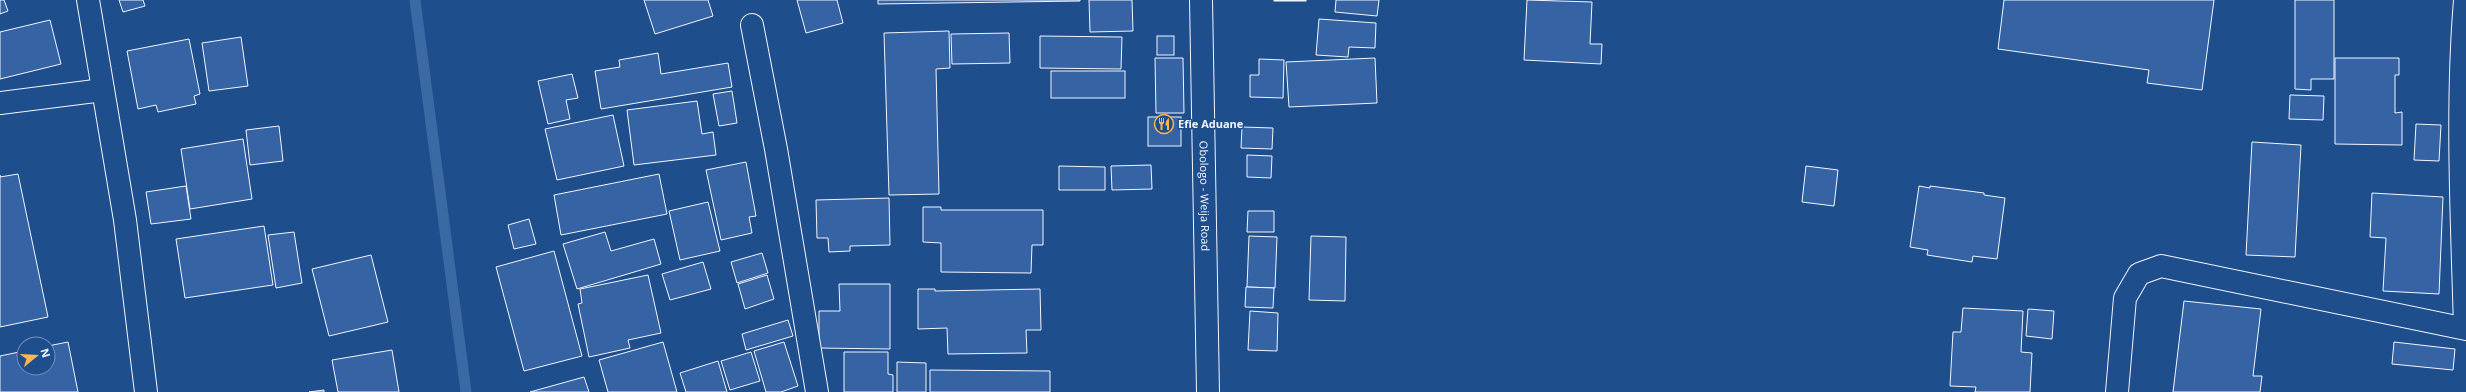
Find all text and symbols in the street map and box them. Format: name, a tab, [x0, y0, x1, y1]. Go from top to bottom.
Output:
restaurant icon: Efie Aduane	[1153, 113, 1175, 135]
place label: Efie Aduane	[1178, 116, 1244, 131]
street label: Obologo - Weija Road	[1197, 141, 1213, 251]
north arrow	[16, 336, 56, 376]
text: N	[37, 346, 55, 359]

